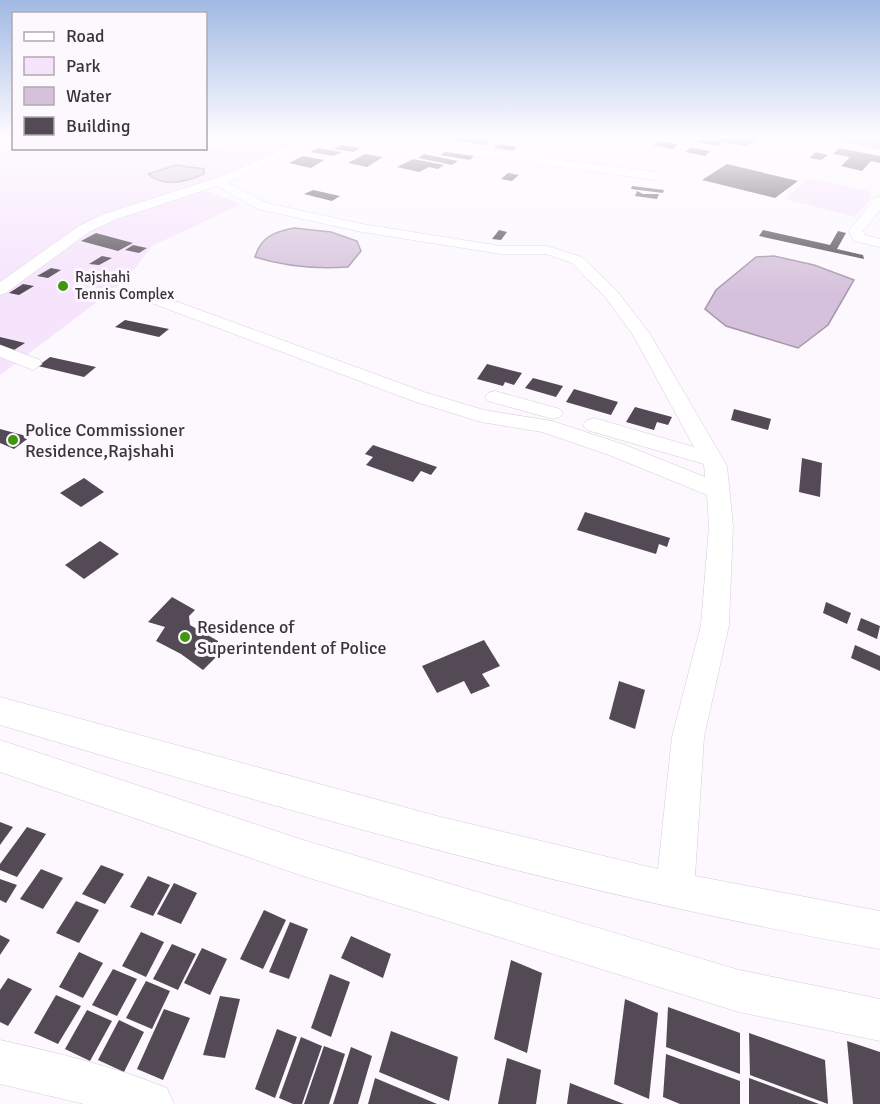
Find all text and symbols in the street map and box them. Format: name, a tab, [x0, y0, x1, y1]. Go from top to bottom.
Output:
legend	[12, 12, 207, 150]
text: Road	[66, 25, 105, 47]
text: Park	[66, 55, 101, 77]
text: Water	[66, 85, 112, 107]
text: Building	[66, 115, 130, 137]
place label: Rajshahi Tennis Complex	[75, 268, 174, 303]
marker: Rajshahi Tennis Complex	[56, 279, 70, 293]
place label: Police Commissioner Residence,Rajshahi	[25, 419, 185, 462]
marker: Police Commissioner Residence,Rajshahi	[6, 433, 20, 447]
place label: Residence of Superintendent of Police	[197, 616, 386, 659]
marker: Residence of Superintendent of Police	[178, 630, 192, 644]

